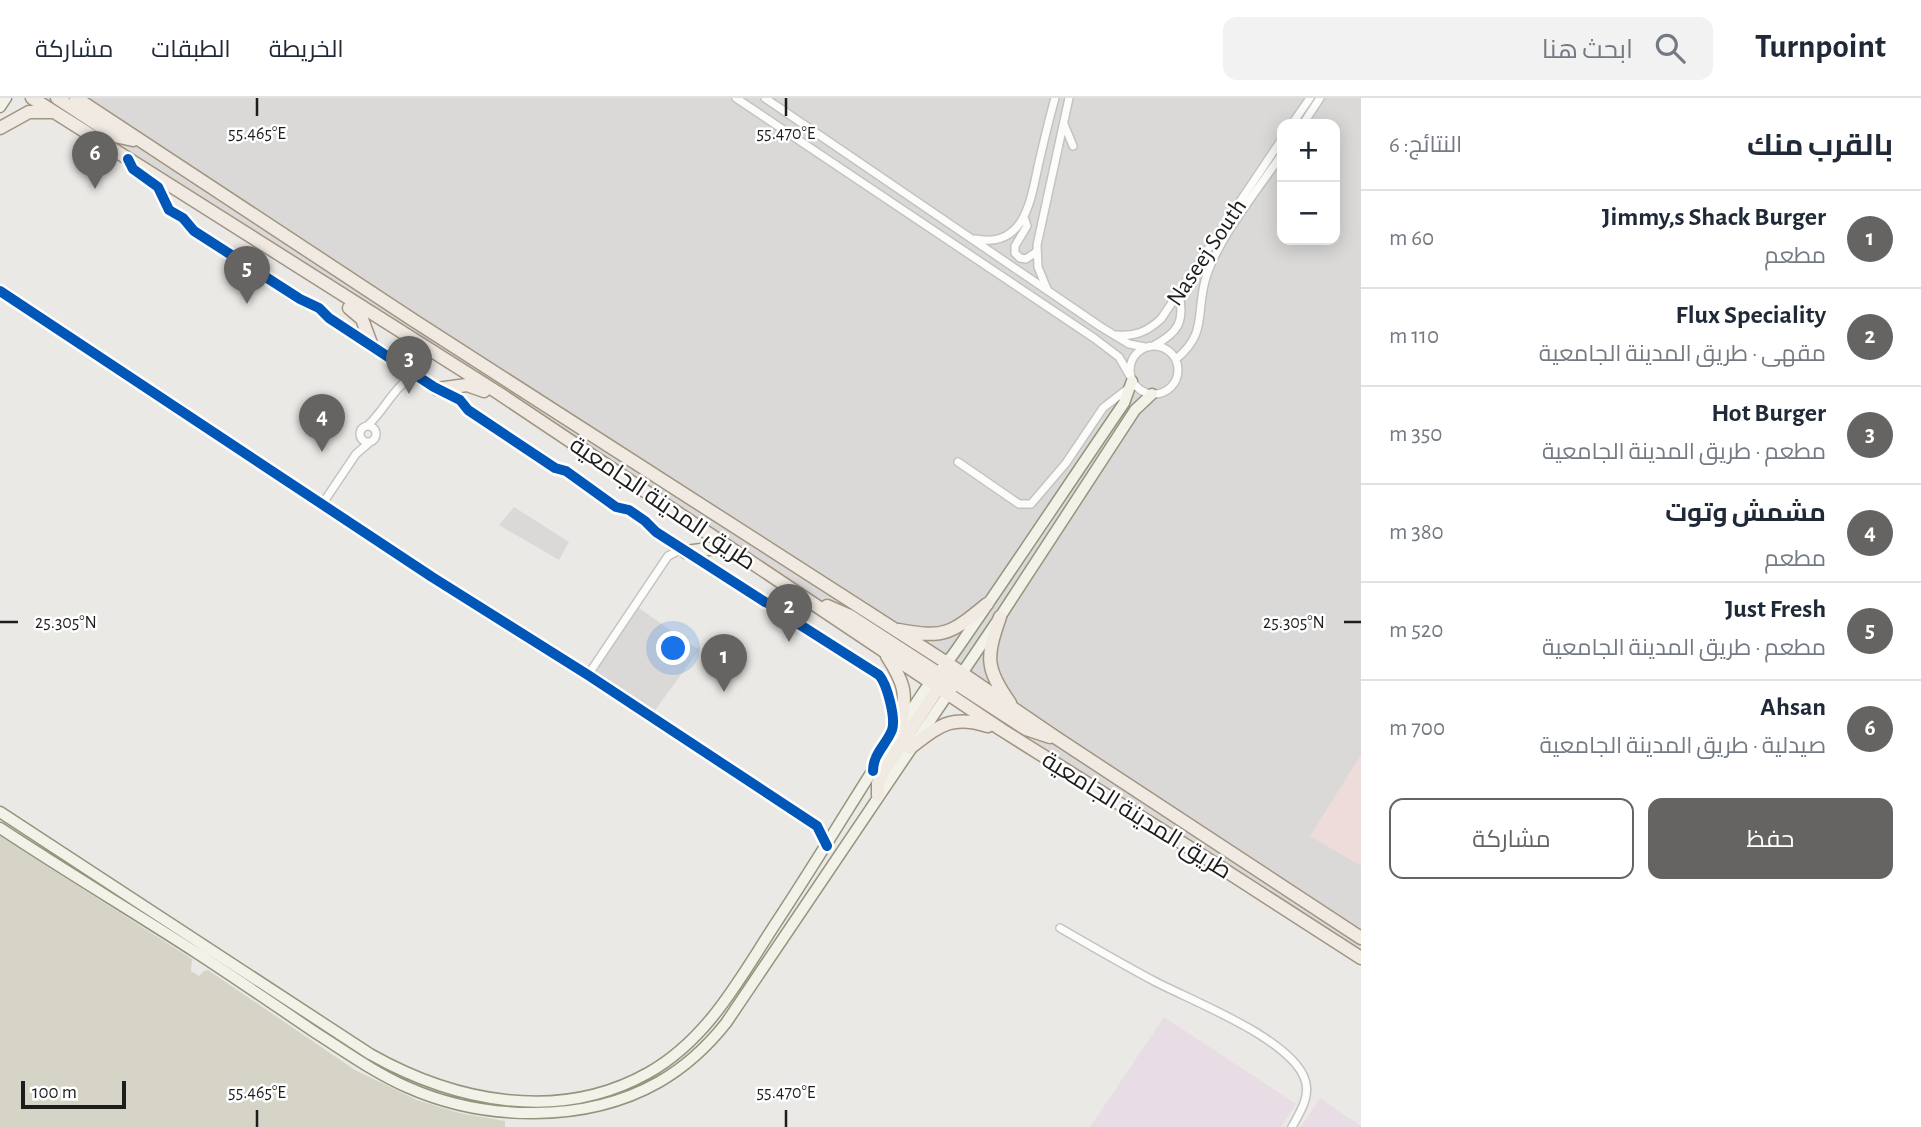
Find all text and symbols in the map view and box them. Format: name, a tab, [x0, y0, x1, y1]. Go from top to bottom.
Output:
search box	[1223, 17, 1713, 80]
icon: search	[1651, 29, 1689, 67]
text: Turnpoint	[1755, 31, 1886, 64]
text: ابحث هنا	[1542, 37, 1633, 63]
text: مشاركة	[35, 38, 113, 62]
text: الطبقات	[151, 38, 231, 62]
text: الخريطة	[269, 38, 344, 62]
map controls	[1277, 119, 1340, 245]
button: +	[1277, 119, 1340, 182]
text: 55.465°E	[228, 125, 286, 143]
text: 55.470°E	[757, 125, 816, 143]
pin: 6	[72, 131, 118, 189]
text: بالقرب منك	[1747, 131, 1893, 161]
text: النتائج: 6	[1389, 134, 1462, 157]
button: −	[1277, 182, 1340, 245]
street label: Naseej South	[1162, 195, 1251, 310]
text: Jimmy,s Shack Burger	[1602, 204, 1826, 230]
text: 60 m	[1389, 227, 1434, 250]
text: 1	[1866, 227, 1874, 250]
text: مطعم	[1764, 245, 1826, 268]
pin: 5	[224, 246, 270, 304]
text: Flux Speciality	[1676, 302, 1826, 328]
text: 110 m	[1389, 325, 1439, 348]
text: 2	[1865, 325, 1875, 348]
pin: 3	[386, 336, 432, 394]
text: مقهى · طريق المدينة الجامعية	[1539, 343, 1826, 366]
pin: 4	[299, 394, 345, 452]
text: Hot Burger	[1711, 400, 1826, 426]
text: 350 m	[1389, 423, 1442, 446]
text: 3	[1865, 423, 1875, 446]
street label: طريق المدينة الجامعية	[564, 433, 760, 577]
text: مطعم · طريق المدينة الجامعية	[1542, 441, 1826, 464]
text: مشمش وتوت	[1665, 500, 1826, 526]
text: 380 m	[1389, 521, 1444, 544]
text: 4	[1864, 521, 1876, 544]
text: مطعم	[1764, 548, 1826, 571]
pin: 2	[766, 584, 812, 642]
text: Just Fresh	[1725, 596, 1826, 622]
text: 25.305°N	[35, 614, 97, 632]
text: 25.305°N	[1263, 614, 1325, 632]
text: 520 m	[1389, 619, 1443, 642]
text: 5	[1865, 619, 1875, 642]
your location	[656, 631, 690, 665]
pin: 1	[701, 634, 747, 692]
text: مطعم · طريق المدينة الجامعية	[1542, 637, 1826, 660]
text: Ahsan	[1760, 694, 1826, 720]
text: 700 m	[1389, 717, 1445, 740]
text: 6	[1864, 717, 1876, 740]
text: صيدلية · طريق المدينة الجامعية	[1540, 735, 1826, 758]
street label: طريق المدينة الجامعية	[1036, 748, 1235, 886]
button: مشاركة	[1389, 798, 1634, 879]
button: حفظ	[1648, 798, 1893, 879]
scale bar	[21, 1078, 126, 1110]
text: 100 m	[32, 1083, 77, 1102]
text: 55.465°E	[228, 1084, 286, 1102]
text: 55.470°E	[757, 1084, 816, 1102]

